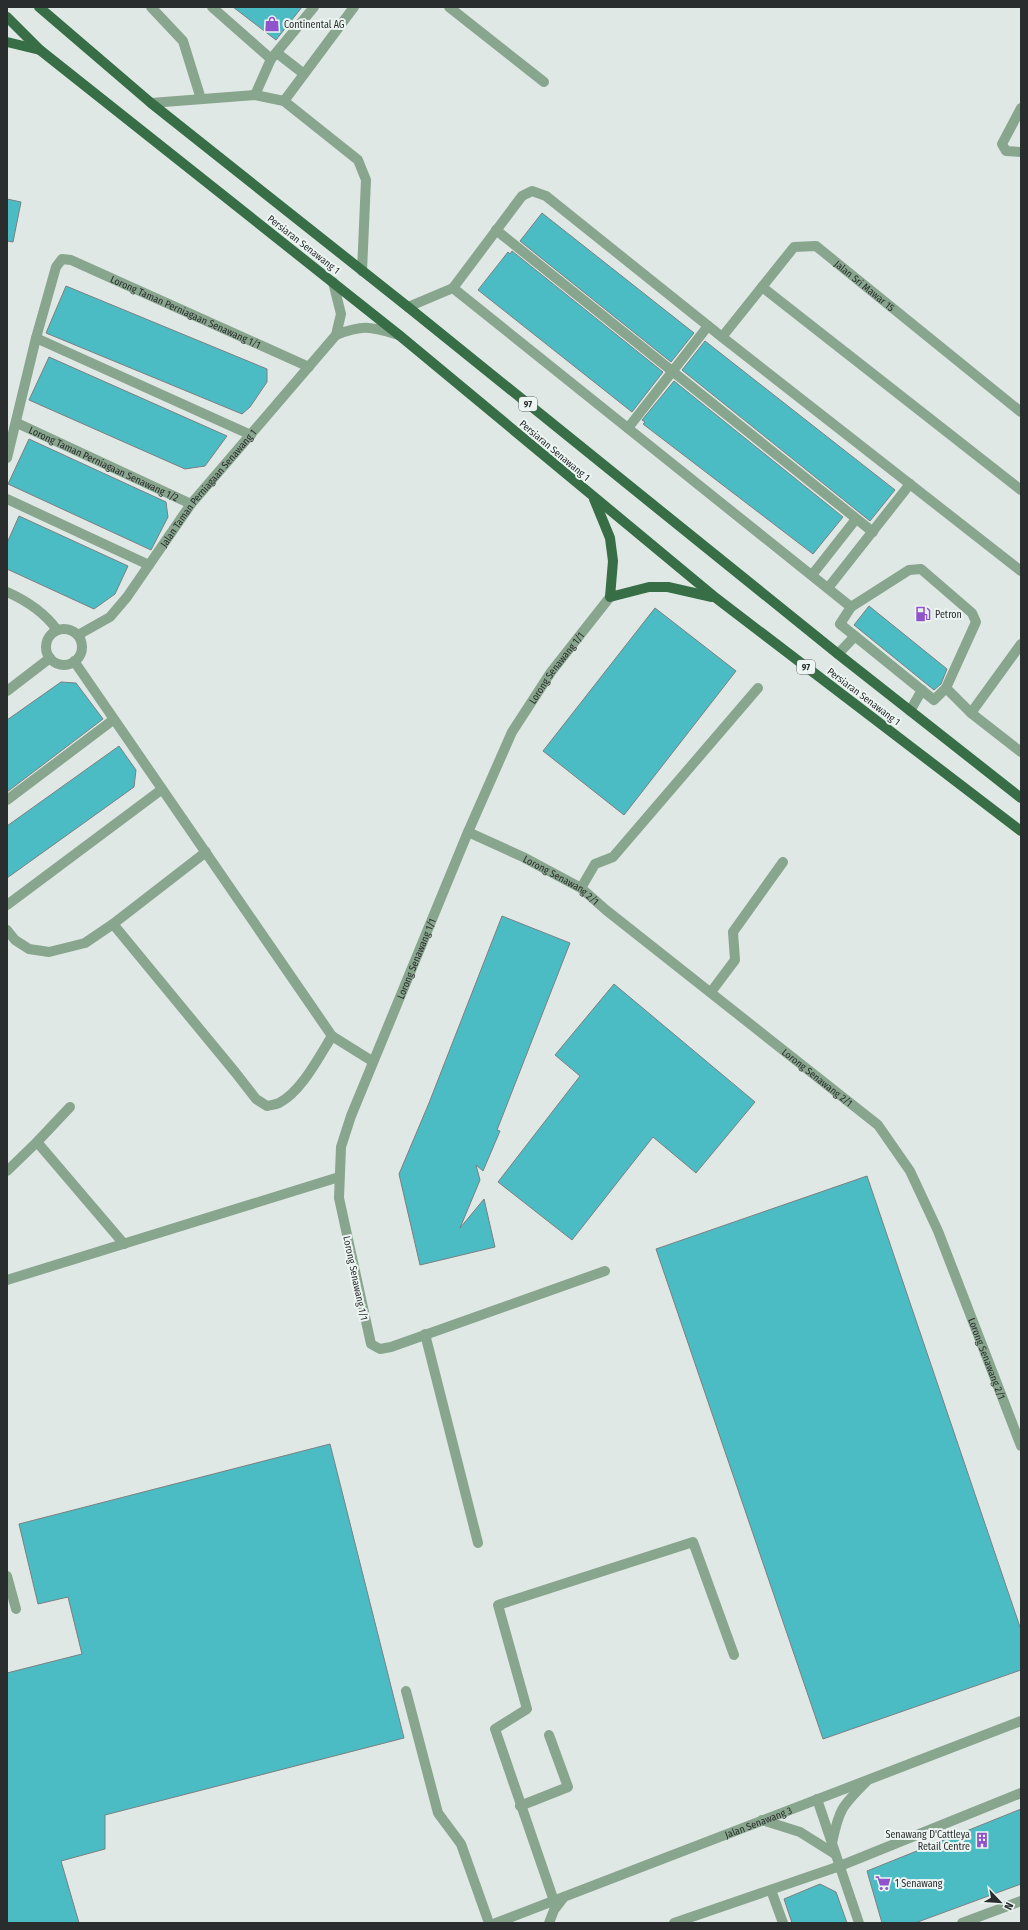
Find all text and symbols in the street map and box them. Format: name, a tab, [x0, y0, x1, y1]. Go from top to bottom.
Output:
shop icon: Continental AG	[263, 15, 281, 33]
place label: Continental AG	[284, 19, 345, 31]
street label: Persiaran Senawang 1	[265, 213, 342, 277]
street label: Jalan Sri Mawar 15	[832, 258, 897, 314]
street label: Lorong Taman Perniagaan Senawang 1/1	[108, 274, 262, 351]
road number: 97	[519, 397, 537, 411]
street label: Persiaran Senawang 1	[517, 418, 592, 484]
street label: Lorong Taman Perniagaan Senawang 1/2	[27, 424, 181, 505]
street label: Jalan Taman Perniagaan Senawang 1	[158, 427, 259, 550]
fuel station icon: Petron	[914, 605, 932, 623]
place label: Petron	[935, 609, 962, 621]
street label: Lorong Senawang 1/1	[527, 630, 587, 706]
road number: 97	[797, 660, 815, 674]
street label: Persiaran Senawang 1	[825, 665, 902, 728]
street label: Lorong Senawang 2/1	[521, 853, 601, 908]
street label: Lorong Senawang 1/1	[395, 917, 439, 1001]
street label: Lorong Senawang 2/1	[779, 1046, 854, 1109]
street label: Lorong Senawang 1/1	[340, 1235, 370, 1321]
street label: Lorong Senawang 2/1	[965, 1316, 1007, 1401]
street label: Jalan Senawang 3	[723, 1805, 794, 1841]
place label: Senawang D'Cattleya Retail Centre	[885, 1829, 970, 1853]
building icon: Senawang D'Cattleya Retail Centre	[973, 1831, 991, 1849]
supermarket icon: 1 Senawang	[874, 1874, 892, 1892]
place label: 1 Senawang	[895, 1878, 943, 1890]
north arrow	[980, 1882, 1020, 1922]
text: N	[1001, 1900, 1016, 1912]

